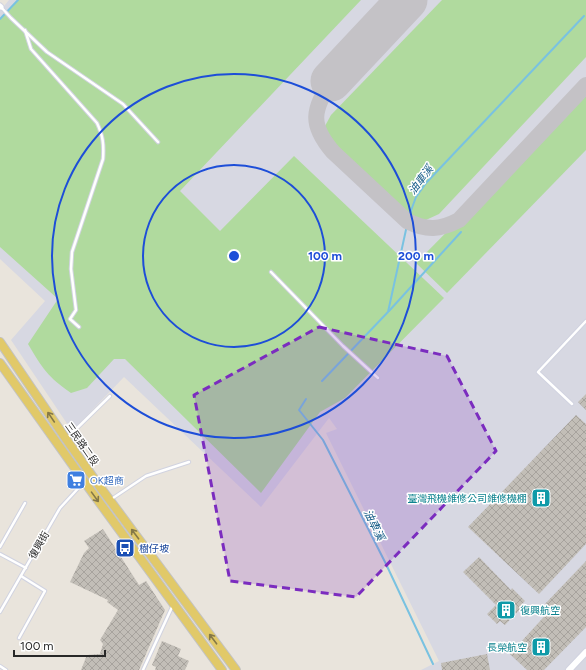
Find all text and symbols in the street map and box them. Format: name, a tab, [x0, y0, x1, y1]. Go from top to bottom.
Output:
water label: 油車溪	[406, 161, 437, 197]
centre of rings	[227, 249, 241, 263]
text: 100 m	[308, 249, 342, 263]
text: 200 m	[398, 249, 434, 263]
one-way arrow	[47, 412, 55, 423]
street label: 三民路二段	[62, 420, 102, 468]
supermarket icon: OK超商	[65, 469, 87, 491]
place label: OK超商	[90, 474, 124, 487]
building icon: 臺灣飛機維修公司維修機棚	[530, 487, 552, 509]
one-way arrow	[91, 492, 99, 503]
place label: 臺灣飛機維修公司維修機棚	[407, 492, 527, 505]
water label: 油車溪	[361, 507, 388, 544]
street label: 復興街	[26, 529, 52, 561]
one-way arrow	[131, 529, 139, 540]
bus stop icon: 樹仔坡	[114, 537, 136, 559]
place label: 樹仔坡	[139, 542, 169, 555]
building icon: 復興航空	[495, 599, 517, 621]
place label: 復興航空	[520, 604, 560, 617]
scale bar	[14, 632, 105, 658]
one-way arrow	[209, 633, 217, 644]
building icon: 長榮航空	[530, 636, 552, 658]
text: 100 m	[20, 639, 54, 653]
place label: 長榮航空	[487, 641, 527, 654]

